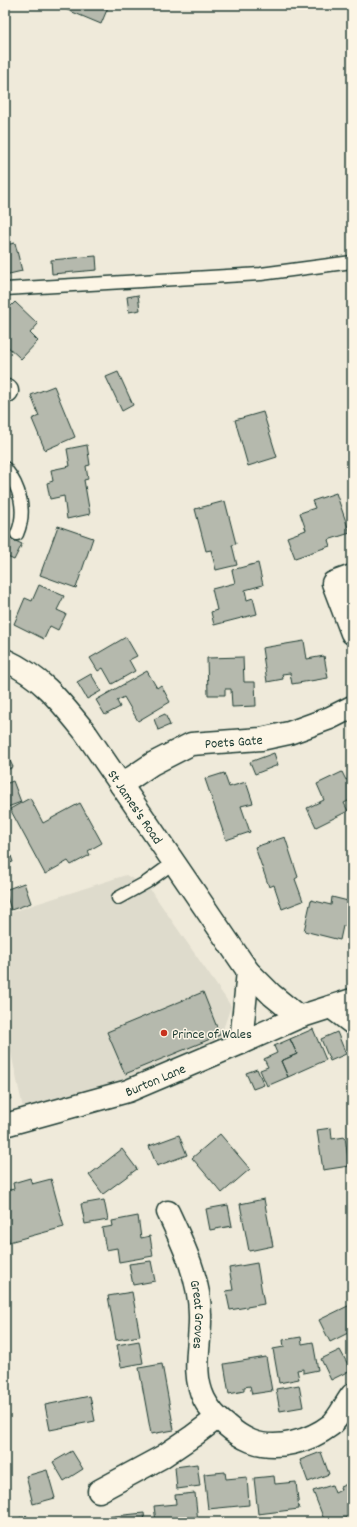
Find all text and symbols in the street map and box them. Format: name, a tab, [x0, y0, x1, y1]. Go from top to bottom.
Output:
street label: Poets Gate	[204, 731, 263, 755]
street label: St James's Road	[102, 766, 167, 849]
place label: Prince of Wales	[172, 1025, 252, 1045]
marker: Prince of Wales	[159, 1028, 169, 1038]
street label: Burton Lane	[122, 1060, 189, 1103]
street label: Great Groves	[183, 1278, 208, 1350]

